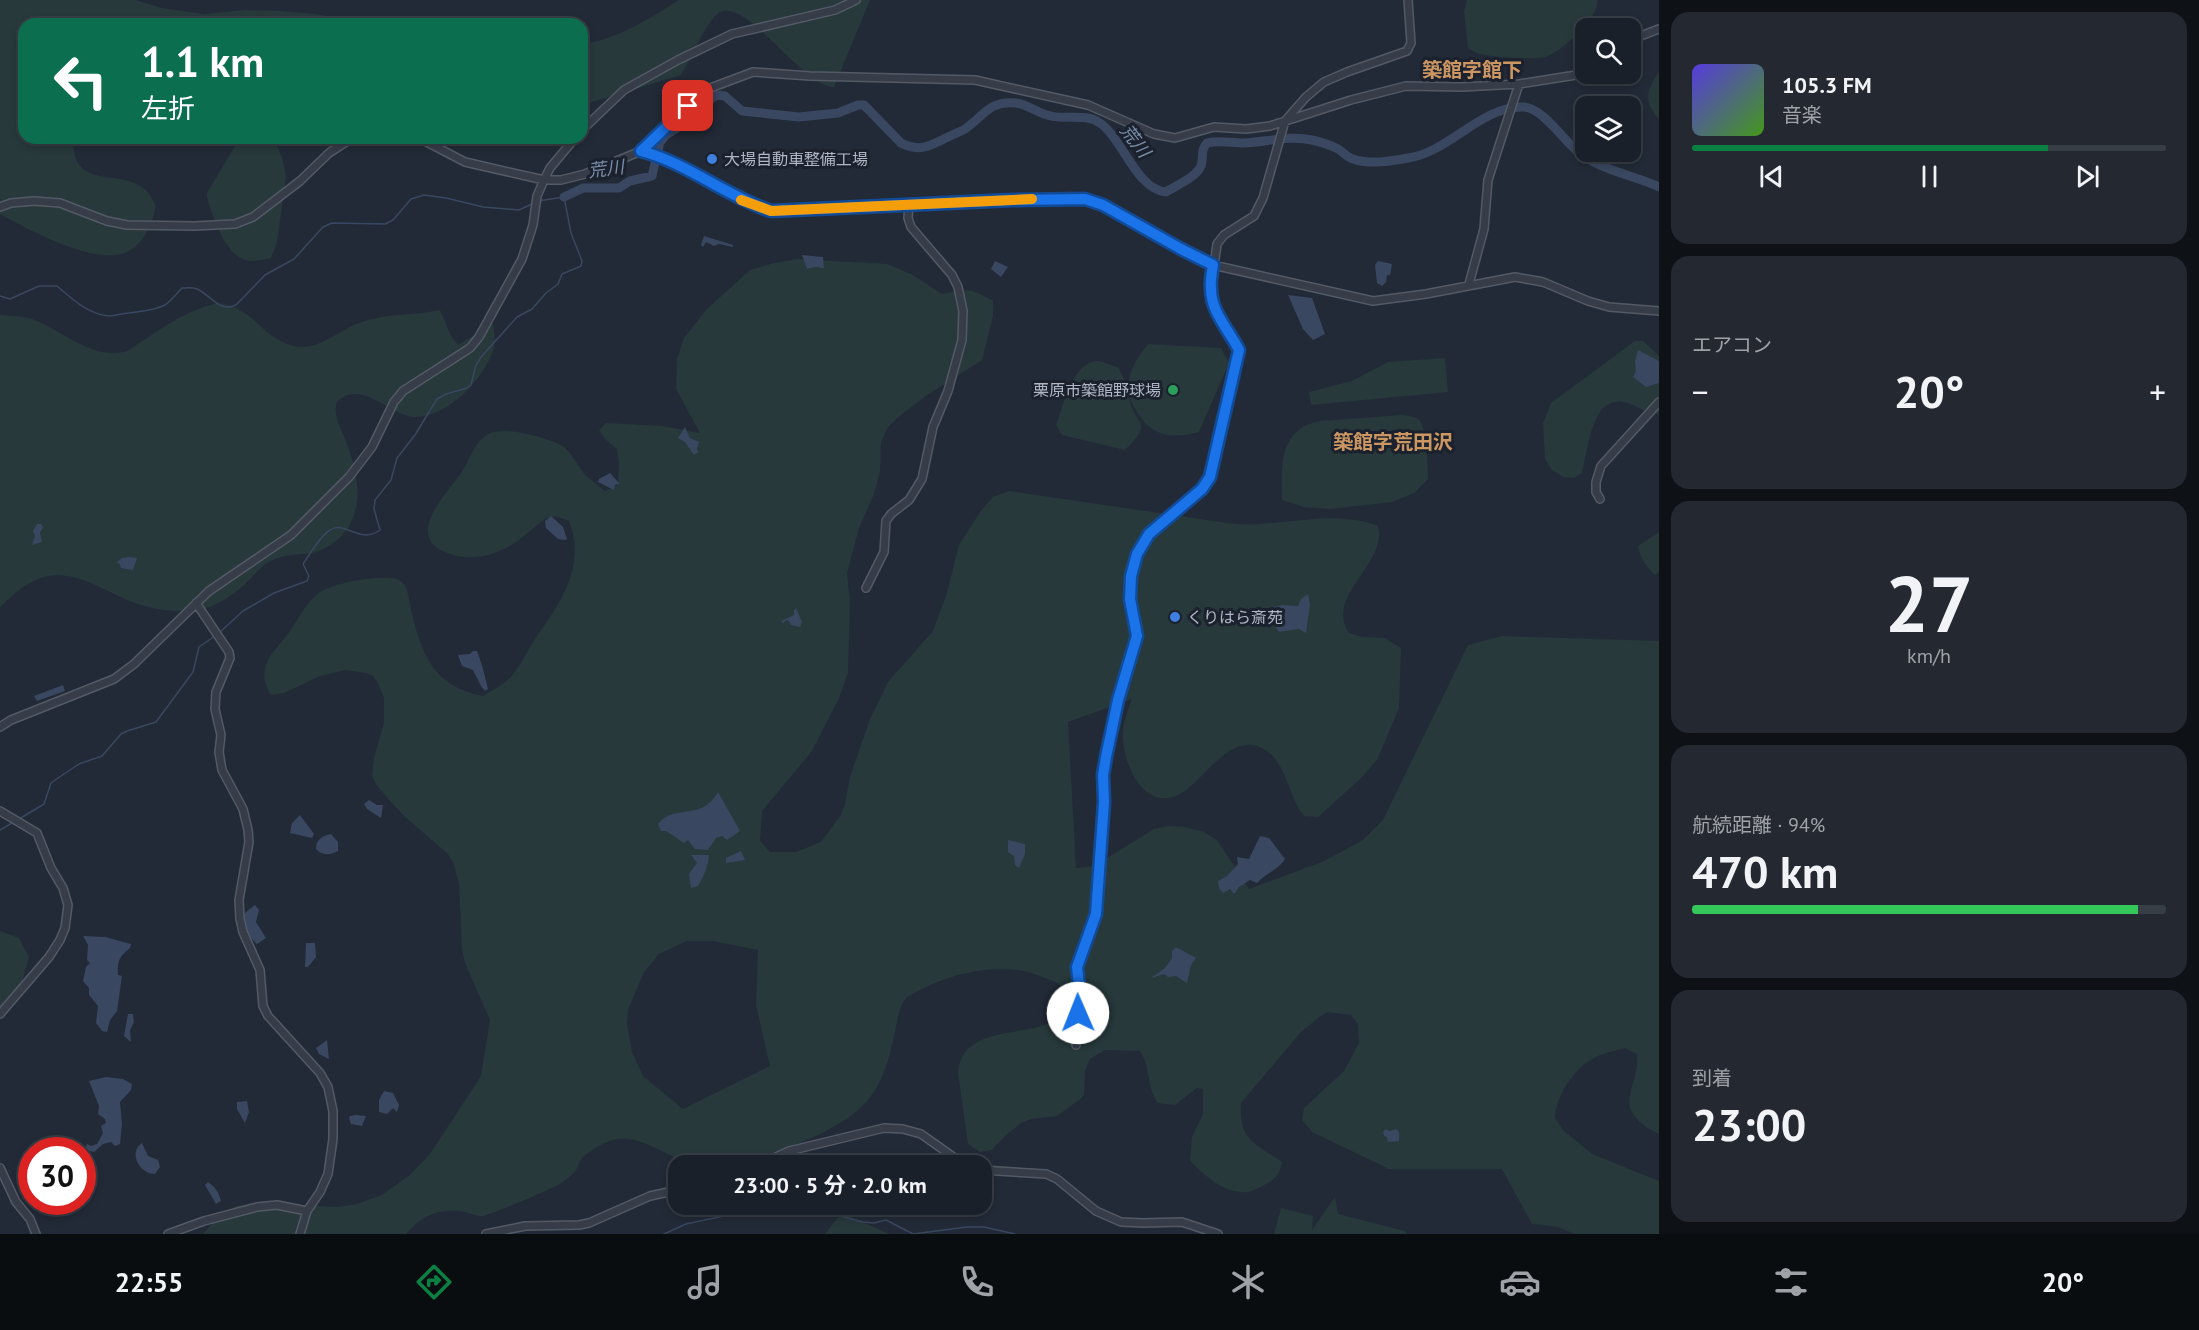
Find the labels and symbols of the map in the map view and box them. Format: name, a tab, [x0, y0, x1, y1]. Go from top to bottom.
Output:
district label: 築館字館下	[1422, 57, 1522, 83]
pin	[662, 80, 713, 131]
water label: 荒川	[1115, 119, 1157, 164]
place label: 大場自動車整備工場	[724, 149, 868, 169]
marker: 大場自動車整備工場	[705, 152, 719, 166]
water label: 荒川	[587, 155, 627, 182]
place label: 栗原市築館野球場	[1033, 380, 1161, 400]
marker: 栗原市築館野球場	[1166, 383, 1180, 397]
district label: 築館字荒田沢	[1333, 429, 1453, 455]
place label: くりはら斎苑	[1187, 607, 1283, 627]
marker: くりはら斎苑	[1168, 610, 1182, 624]
position arrow	[1046, 981, 1110, 1045]
speed limit sign: 30	[18, 1137, 96, 1215]

